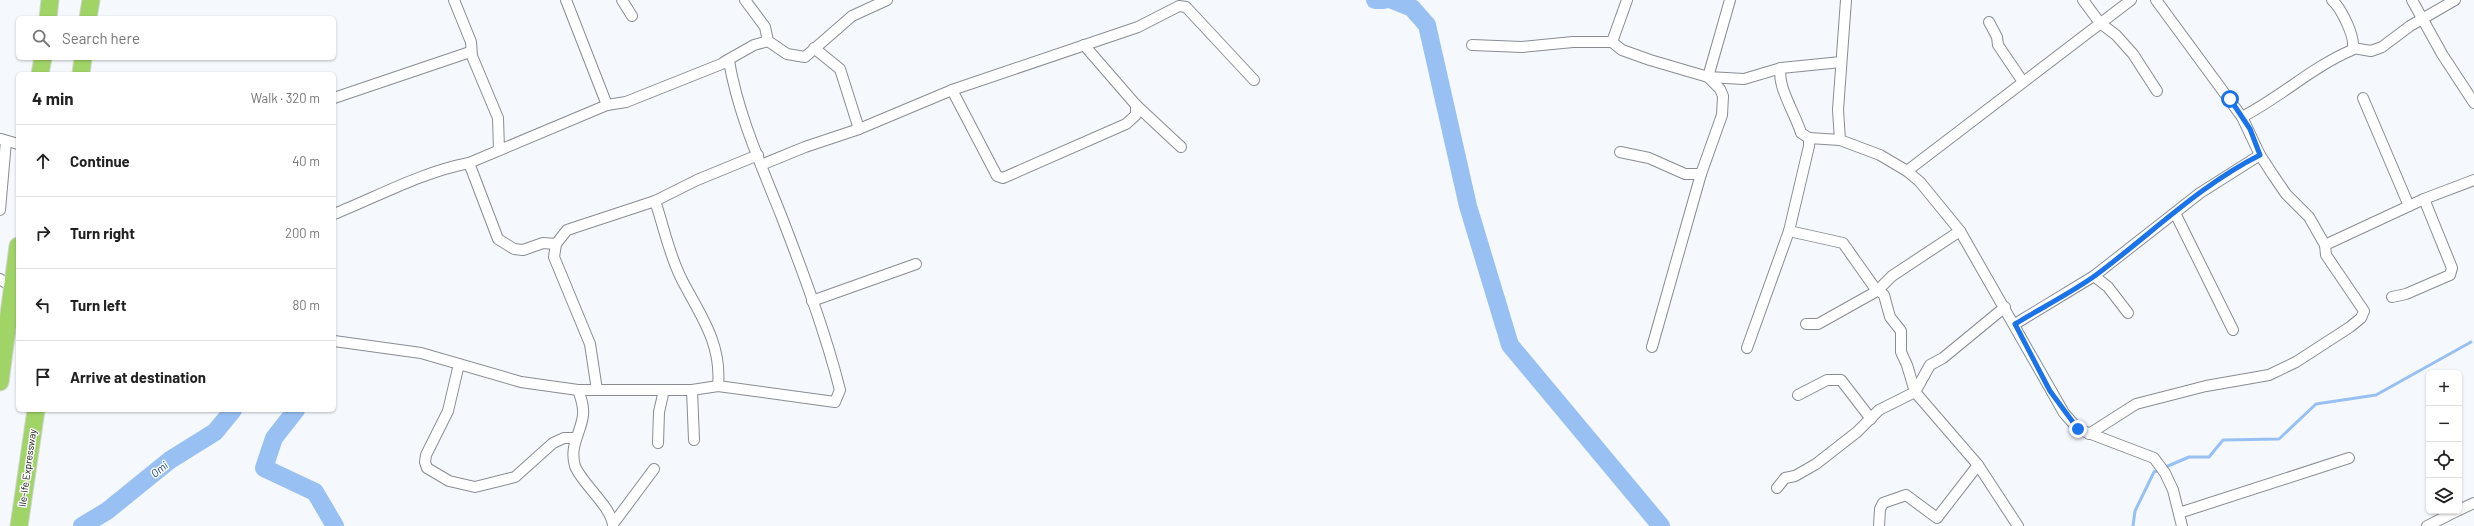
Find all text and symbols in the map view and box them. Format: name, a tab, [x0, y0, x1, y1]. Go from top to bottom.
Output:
search box	[16, 16, 336, 60]
icon: search	[30, 27, 52, 49]
text: Search here	[62, 29, 140, 47]
text: 4 min	[32, 88, 74, 108]
text: Walk · 320 m	[251, 90, 320, 106]
route start	[2221, 90, 2239, 108]
icon: ahead	[32, 150, 54, 172]
text: Continue	[70, 152, 130, 170]
text: 40 m	[292, 153, 320, 169]
icon: right	[32, 222, 54, 244]
text: Turn right	[70, 224, 135, 242]
text: 200 m	[285, 225, 320, 241]
icon: left	[32, 294, 54, 316]
text: Turn left	[70, 296, 126, 314]
text: 80 m	[293, 297, 320, 313]
icon: arrive	[32, 366, 54, 388]
text: Arrive at destination	[70, 368, 206, 386]
map controls	[2426, 370, 2462, 514]
button: +	[2426, 370, 2462, 406]
button: −	[2426, 406, 2462, 442]
route end	[2069, 420, 2087, 438]
street label: Ile-Ife Expressway	[16, 428, 38, 508]
button: locate	[2426, 442, 2462, 478]
water label: Omi	[148, 458, 170, 480]
button: layers	[2426, 478, 2462, 514]

